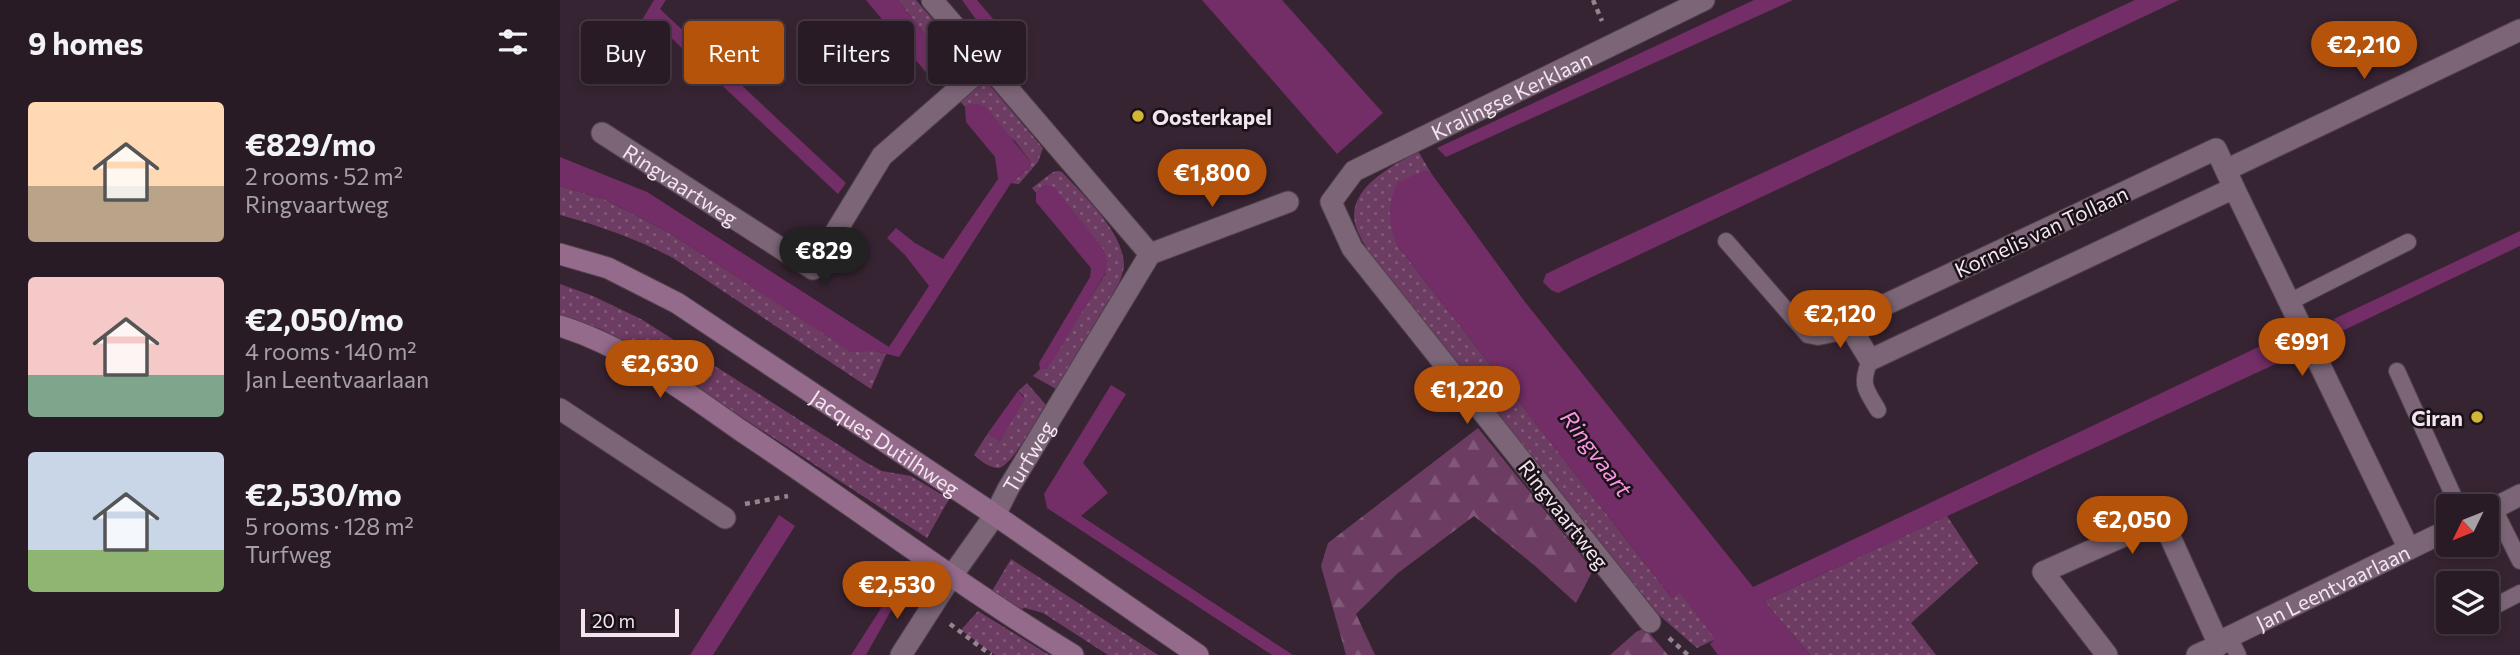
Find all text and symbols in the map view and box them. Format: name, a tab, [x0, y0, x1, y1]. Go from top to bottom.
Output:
chip: Buy	[581, 21, 670, 84]
chip: Rent	[684, 21, 784, 84]
chip: Filters	[798, 21, 914, 84]
chip: New	[928, 21, 1026, 84]
pin: €2,210	[2307, 22, 2421, 81]
icon: filters	[494, 23, 532, 61]
text: 9 homes	[28, 24, 143, 61]
text: €2,210	[2327, 30, 2401, 58]
street label: Kralingse Kerklaan	[1426, 45, 1595, 144]
place label: Oosterkapel	[1152, 104, 1272, 129]
marker: Oosterkapel	[1130, 108, 1146, 124]
text: €829/mo	[245, 125, 376, 162]
icon: home	[84, 130, 168, 214]
street label: Ringvaartweg	[619, 138, 743, 230]
pin: €1,800	[1155, 150, 1269, 209]
text: €1,800	[1174, 158, 1250, 186]
text: 2 rooms · 52 m²	[245, 162, 403, 190]
street label: Kornelis van Tollaan	[1950, 180, 2132, 282]
text: Ringvaartweg	[245, 190, 389, 218]
pin: €829	[783, 228, 865, 287]
text: €829	[795, 236, 853, 264]
pin: €2,120	[1783, 290, 1897, 350]
text: €2,120	[1804, 299, 1876, 327]
text: €2,050/mo	[245, 300, 404, 337]
icon: home	[84, 305, 168, 389]
pin: €991	[2261, 318, 2343, 378]
text: €991	[2275, 327, 2329, 355]
text: 4 rooms · 140 m²	[245, 337, 417, 365]
pin: €2,630	[603, 340, 717, 400]
text: €2,630	[621, 349, 699, 377]
text: Jan Leentvaarlaan	[245, 365, 429, 393]
pin: €1,220	[1410, 366, 1524, 426]
text: €1,220	[1430, 375, 1504, 403]
street label: Jacques Dutilhweg	[806, 384, 965, 501]
water label: Ringvaart	[1555, 404, 1639, 502]
place label: Ciran	[2411, 405, 2463, 430]
marker: Ciran	[2469, 409, 2485, 425]
street label: Turfweg	[997, 416, 1059, 497]
street label: Ringvaartweg	[1514, 455, 1614, 573]
text: €2,530/mo	[245, 475, 402, 512]
icon: home	[84, 480, 168, 564]
north arrow	[2436, 494, 2499, 556]
map controls	[2436, 494, 2499, 634]
pin: €2,050	[2075, 496, 2189, 556]
text: €2,050	[2093, 505, 2171, 533]
text: 5 rooms · 128 m²	[245, 512, 414, 540]
street label: Jan Leentvaarlaan	[2251, 538, 2413, 635]
text: Turfweg	[245, 540, 332, 568]
pin: €2,530	[840, 562, 954, 621]
text: €2,530	[858, 570, 936, 598]
button: layers	[2436, 571, 2499, 634]
scale bar	[581, 606, 679, 638]
text: 20 m	[592, 609, 635, 632]

